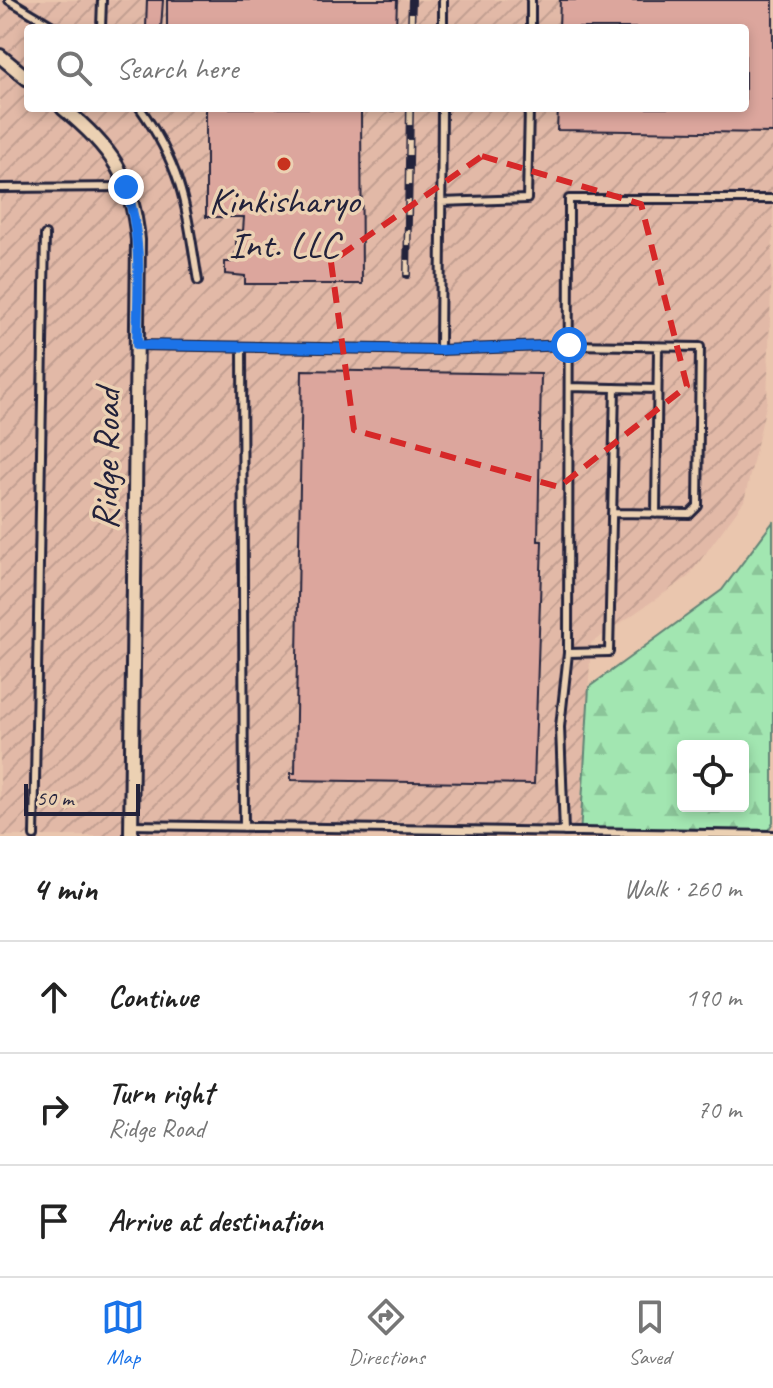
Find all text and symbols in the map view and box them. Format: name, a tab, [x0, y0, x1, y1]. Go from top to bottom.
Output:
search box	[24, 24, 749, 112]
icon: search	[52, 46, 96, 90]
text: Search here	[116, 49, 238, 87]
marker: Kinkisharyo Int. LLC	[275, 155, 293, 173]
route end	[108, 169, 144, 205]
place label: Kinkisharyo Int. LLC	[209, 177, 362, 268]
route start	[551, 327, 587, 363]
street label: Ridge Road	[81, 383, 131, 530]
map controls	[677, 740, 749, 812]
button: locate	[677, 740, 749, 812]
scale bar	[24, 780, 140, 816]
text: 50 m	[36, 784, 73, 812]
text: 4 min	[32, 867, 97, 910]
text: Walk · 260 m	[624, 872, 741, 905]
icon: ahead	[32, 975, 76, 1019]
text: Continue	[108, 978, 198, 1016]
text: 190 m	[685, 981, 741, 1014]
text: Turn right	[108, 1074, 213, 1112]
icon: right	[32, 1087, 76, 1131]
text: 70 m	[697, 1093, 741, 1126]
text: Ridge Road	[108, 1112, 205, 1145]
icon: arrive	[32, 1199, 76, 1243]
text: Arrive at destination	[108, 1202, 323, 1240]
tab: Map	[101, 1295, 145, 1371]
tab: Directions	[348, 1295, 425, 1371]
tab: Saved	[628, 1295, 672, 1371]

